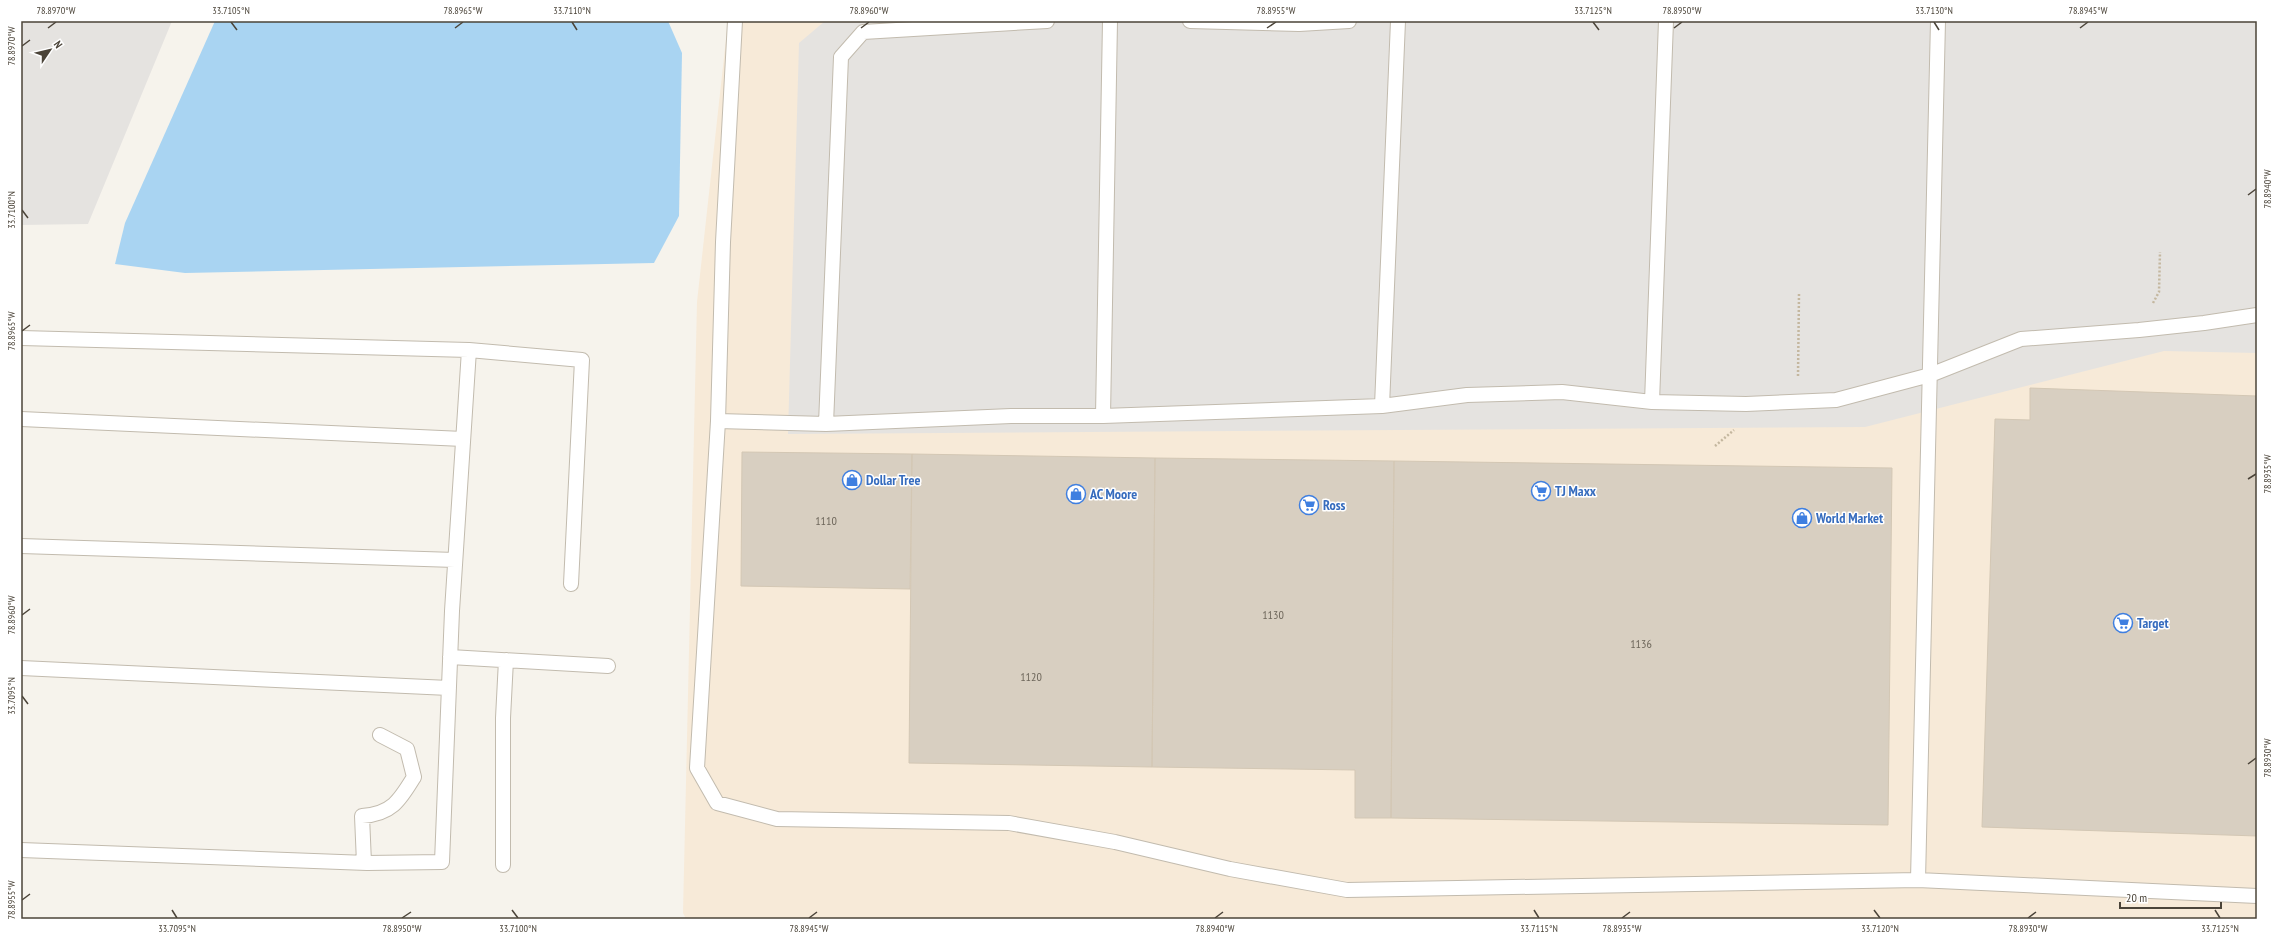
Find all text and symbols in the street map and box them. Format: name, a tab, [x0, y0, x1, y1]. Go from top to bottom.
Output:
text: 78.8970°W	[37, 4, 76, 17]
text: 33.7105°N	[212, 4, 250, 17]
text: 78.8965°W	[444, 4, 483, 17]
text: 33.7110°N	[553, 4, 591, 17]
text: 78.8960°W	[850, 4, 889, 17]
text: 78.8955°W	[1257, 4, 1296, 17]
text: 33.7125°N	[1574, 4, 1612, 17]
text: 78.8950°W	[1663, 4, 1702, 17]
text: 33.7130°N	[1915, 4, 1953, 17]
text: 78.8945°W	[2069, 4, 2108, 17]
text: 78.8970°W	[5, 26, 18, 65]
north arrow	[30, 30, 70, 70]
text: N	[51, 38, 66, 51]
text: 78.8940°W	[2261, 169, 2274, 208]
text: 33.7100°N	[5, 191, 18, 229]
text: 78.8965°W	[5, 311, 18, 350]
text: 78.8935°W	[2261, 454, 2274, 493]
shop icon: Dollar Tree	[841, 469, 863, 491]
place label: Dollar Tree	[866, 471, 920, 489]
supermarket icon: TJ Maxx	[1530, 480, 1552, 502]
place label: TJ Maxx	[1555, 482, 1597, 500]
shop icon: AC Moore	[1065, 483, 1087, 505]
place label: AC Moore	[1089, 485, 1137, 503]
supermarket icon: Ross	[1298, 494, 1320, 516]
place label: Ross	[1323, 496, 1346, 514]
shop icon: World Market	[1791, 507, 1813, 529]
place label: World Market	[1815, 509, 1883, 527]
house number: 1110	[815, 513, 837, 528]
text: 78.8960°W	[5, 595, 18, 634]
house number: 1130	[1262, 607, 1284, 622]
supermarket icon: Target	[2112, 612, 2134, 634]
place label: Target	[2137, 614, 2169, 632]
house number: 1136	[1630, 636, 1652, 651]
house number: 1120	[1020, 669, 1042, 684]
text: 33.7095°N	[5, 677, 18, 715]
text: 78.8930°W	[2261, 738, 2274, 777]
text: 78.8955°W	[5, 880, 18, 919]
scale bar	[2120, 884, 2221, 910]
text: 20 m	[2126, 890, 2147, 905]
text: 33.7095°N	[158, 922, 196, 935]
text: 78.8950°W	[383, 922, 422, 935]
text: 33.7100°N	[499, 922, 537, 935]
text: 78.8945°W	[790, 922, 829, 935]
text: 78.8940°W	[1196, 922, 1235, 935]
text: 33.7115°N	[1520, 922, 1558, 935]
text: 78.8935°W	[1603, 922, 1642, 935]
text: 33.7120°N	[1861, 922, 1899, 935]
text: 78.8930°W	[2009, 922, 2048, 935]
text: 33.7125°N	[2201, 922, 2239, 935]

